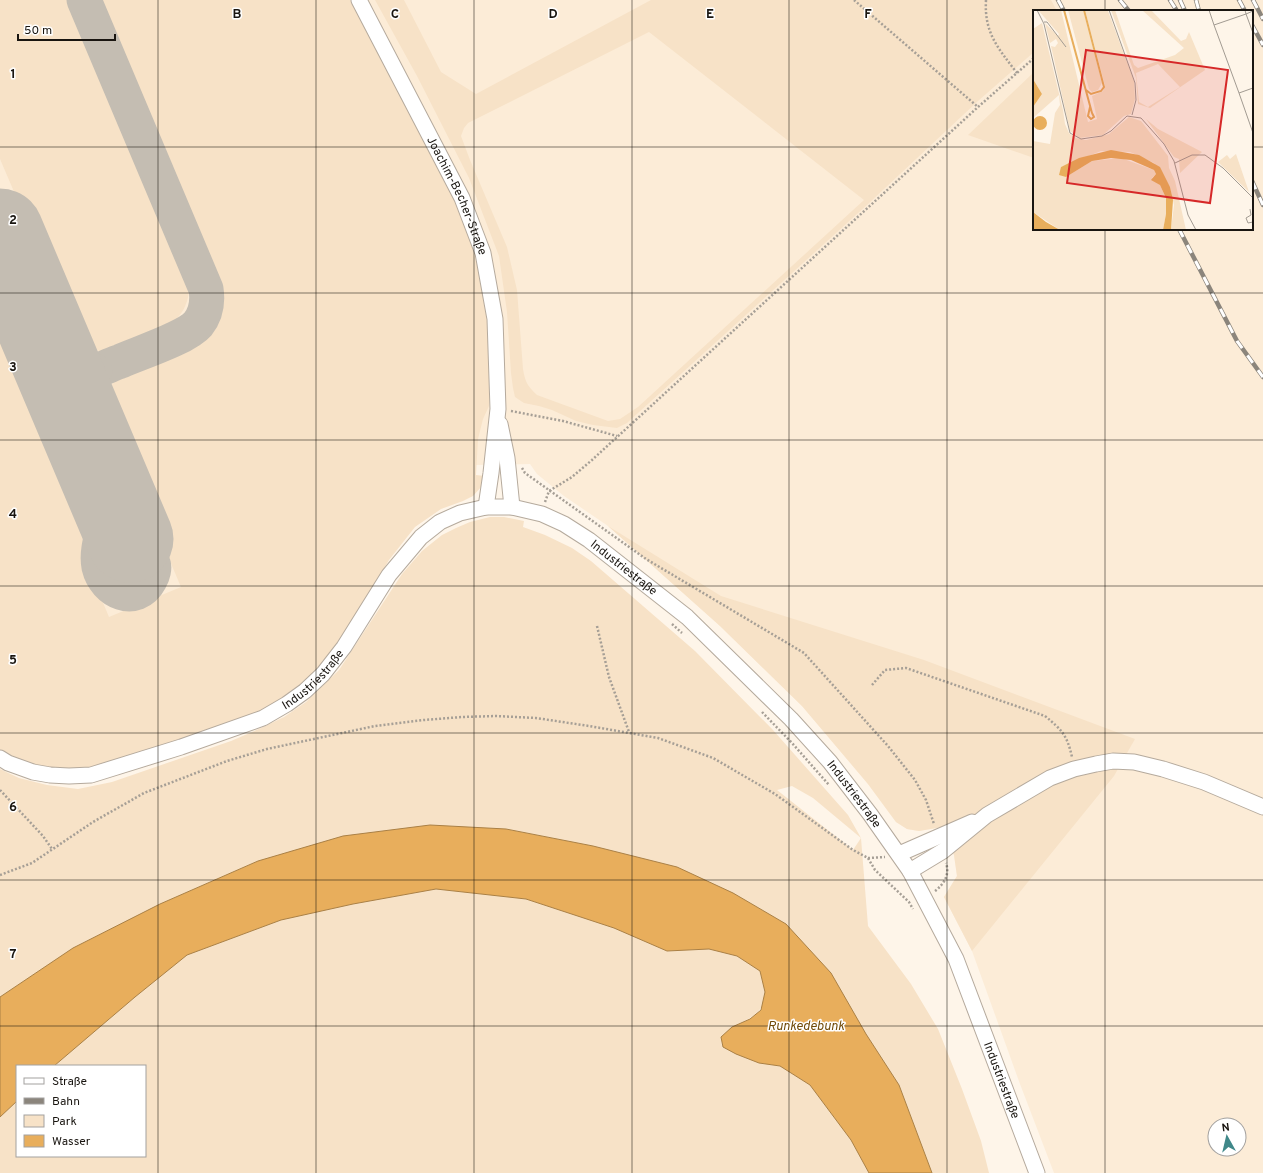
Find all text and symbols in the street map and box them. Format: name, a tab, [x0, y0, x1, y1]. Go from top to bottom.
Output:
text: B	[233, 7, 242, 23]
text: C	[391, 7, 399, 23]
text: D	[548, 7, 558, 23]
text: E	[706, 7, 714, 23]
text: F	[864, 7, 872, 23]
inset map	[1033, 10, 1253, 230]
scale bar	[18, 16, 115, 42]
text: 50 m	[24, 23, 52, 39]
text: 1	[10, 67, 16, 83]
street label: Joachim-Becher-Straße	[422, 134, 490, 257]
text: 2	[9, 213, 17, 229]
text: 3	[9, 360, 17, 376]
text: 4	[9, 507, 17, 523]
street label: Industriestraße	[587, 537, 660, 600]
street label: Industriestraße	[279, 647, 348, 714]
text: 5	[9, 653, 17, 669]
street label: Industriestraße	[823, 757, 884, 831]
text: 6	[9, 800, 17, 816]
text: 7	[10, 947, 17, 963]
water label: Runkedebunk	[768, 1019, 845, 1035]
street label: Industriestraße	[979, 1040, 1023, 1121]
legend	[16, 1065, 146, 1157]
text: Straße	[52, 1074, 87, 1090]
text: Bahn	[52, 1094, 80, 1110]
text: Park	[52, 1114, 77, 1130]
north arrow	[1207, 1117, 1247, 1157]
text: N	[1221, 1121, 1231, 1136]
text: Wasser	[52, 1134, 91, 1150]

